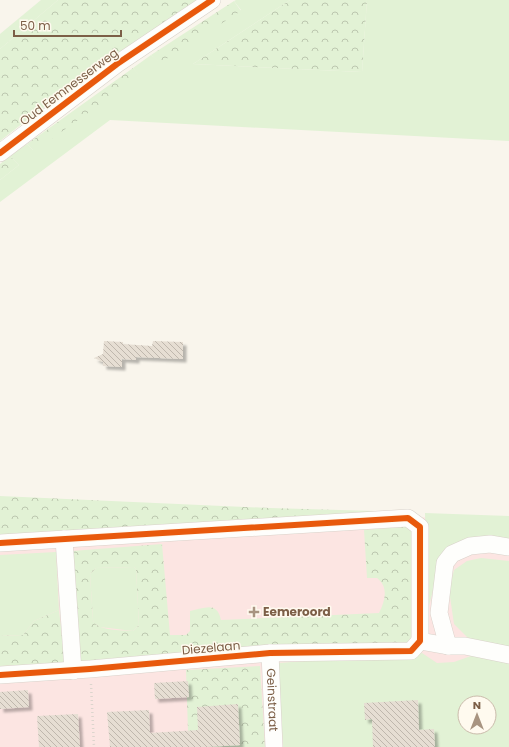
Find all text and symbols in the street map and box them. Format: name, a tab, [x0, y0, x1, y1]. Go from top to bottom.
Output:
scale bar	[14, 12, 121, 38]
text: 50 m	[20, 17, 51, 34]
street label: Oud Eemnesserweg	[16, 44, 121, 129]
place label: Eemeroord	[263, 603, 331, 620]
marker: Eemeroord	[248, 606, 260, 618]
street label: Diezelaan	[181, 636, 241, 659]
street label: Geinstraat	[263, 668, 282, 732]
north arrow	[457, 695, 497, 735]
text: N	[473, 697, 481, 713]

